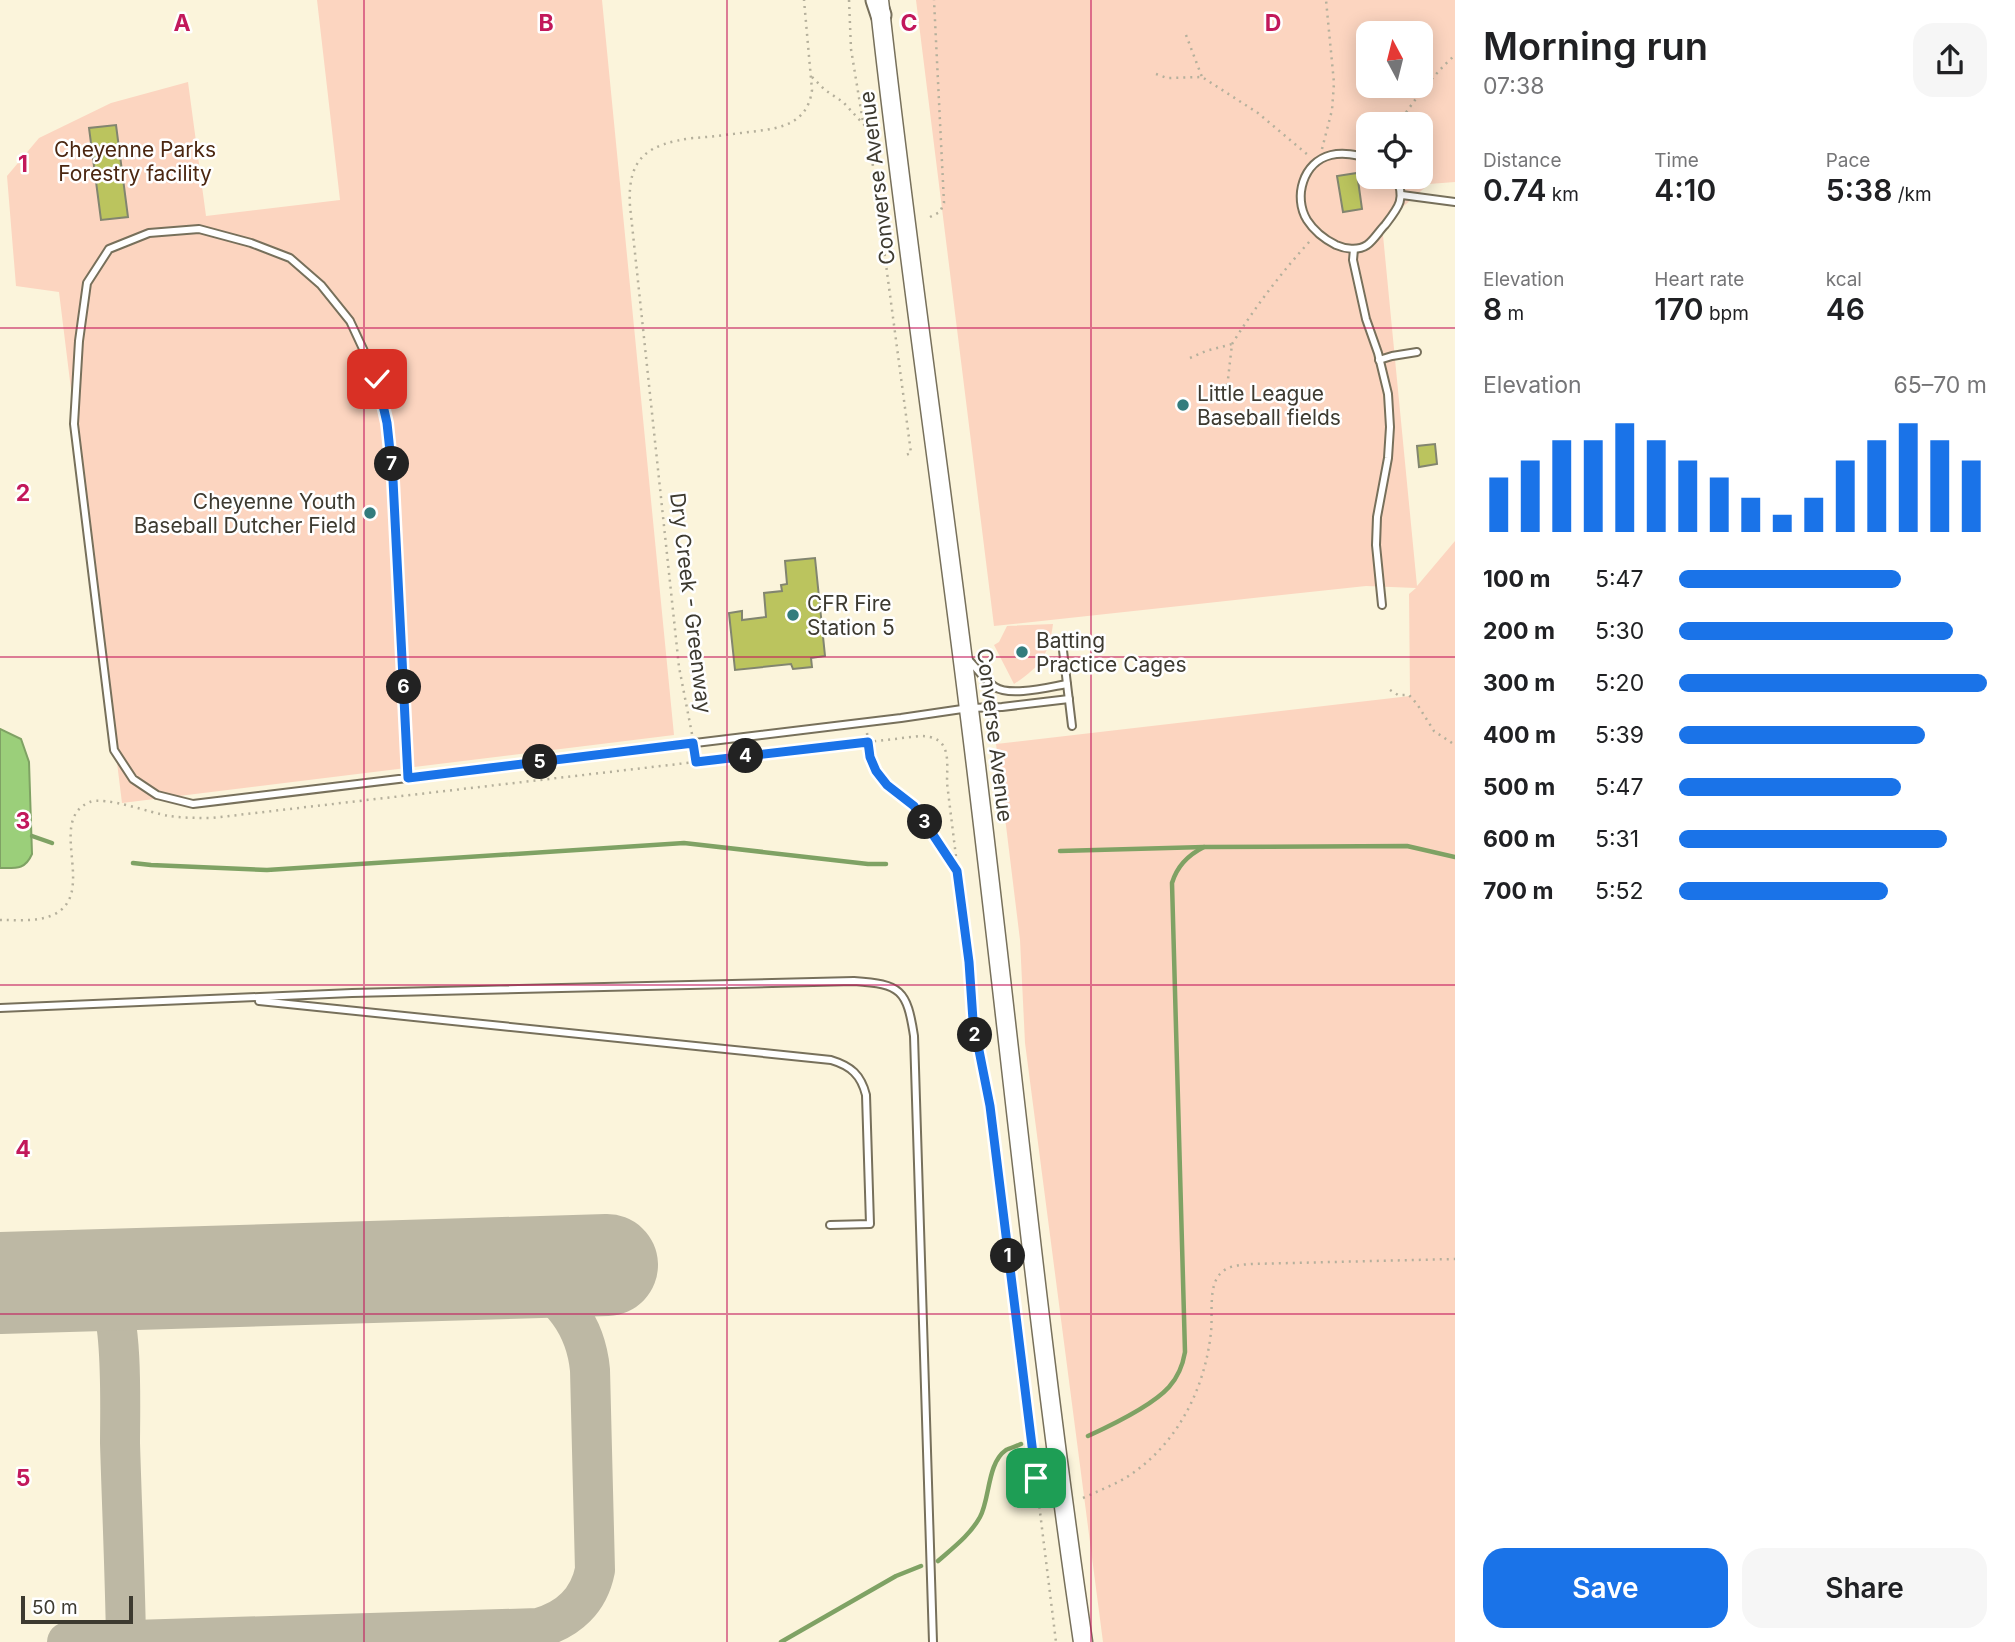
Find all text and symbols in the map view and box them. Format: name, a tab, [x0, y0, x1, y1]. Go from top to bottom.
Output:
text: A	[173, 9, 191, 37]
text: B	[538, 9, 554, 37]
text: C	[900, 9, 918, 37]
text: D	[1265, 9, 1281, 37]
north arrow	[1356, 21, 1433, 98]
map controls	[1356, 21, 1433, 189]
text: Morning run	[1483, 23, 1708, 69]
button: share	[1913, 23, 1987, 97]
text: 07:38	[1483, 72, 1544, 100]
street label: Converse Avenue	[854, 90, 900, 266]
button: locate	[1356, 112, 1433, 189]
park label: Cheyenne Parks Forestry facility	[54, 137, 216, 186]
text: Distance	[1483, 149, 1561, 172]
text: Time	[1654, 149, 1699, 172]
text: Pace	[1826, 149, 1870, 172]
text: 1	[18, 150, 28, 178]
text: 0.74	[1483, 172, 1546, 208]
text: 4:10	[1654, 172, 1716, 208]
text: 5:38	[1826, 172, 1892, 208]
text: km	[1546, 183, 1579, 206]
text: /km	[1892, 183, 1932, 206]
text: Elevation	[1483, 268, 1564, 291]
text: Heart rate	[1654, 268, 1744, 291]
text: kcal	[1826, 268, 1862, 291]
text: 8	[1483, 291, 1502, 327]
text: 170	[1654, 291, 1704, 327]
text: 46	[1826, 291, 1865, 327]
text: m	[1502, 302, 1524, 325]
text: bpm	[1704, 302, 1749, 325]
pin	[347, 349, 407, 409]
icon: check	[358, 360, 396, 398]
text: Elevation	[1483, 371, 1582, 399]
text: 65–70 m	[1893, 371, 1987, 399]
place label: Little League Baseball fields	[1197, 381, 1341, 430]
marker: Little League Baseball fields	[1175, 397, 1191, 413]
pin: 7	[374, 447, 410, 482]
text: 7	[386, 452, 397, 475]
text: 2	[16, 479, 30, 507]
place label: Cheyenne Youth Baseball Dutcher Field	[134, 489, 356, 538]
street label: Dry Creek - Greenway	[665, 491, 717, 715]
marker: Cheyenne Youth Baseball Dutcher Field	[362, 505, 378, 521]
text: 100 m	[1483, 565, 1550, 593]
text: 5:47	[1595, 565, 1643, 593]
place label: CFR Fire Station 5	[807, 591, 895, 640]
marker: CFR Fire Station 5	[785, 607, 801, 623]
text: 200 m	[1483, 617, 1555, 645]
text: 5:30	[1595, 617, 1644, 645]
place label: Batting Practice Cages	[1036, 628, 1187, 677]
marker: Batting Practice Cages	[1014, 644, 1030, 660]
street label: Converse Avenue	[972, 647, 1018, 823]
text: 300 m	[1483, 669, 1555, 697]
text: 5:20	[1595, 669, 1644, 697]
pin: 6	[386, 670, 422, 704]
text: 6	[397, 675, 410, 698]
text: 400 m	[1483, 721, 1556, 749]
text: 5:39	[1595, 721, 1644, 749]
pin: 4	[728, 738, 764, 774]
pin: 5	[522, 744, 558, 780]
text: 4	[739, 744, 752, 767]
text: 5	[533, 750, 546, 773]
text: 500 m	[1483, 773, 1555, 801]
text: 5:47	[1595, 773, 1643, 801]
pin: 3	[908, 804, 942, 840]
text: 3	[16, 807, 30, 835]
text: 3	[918, 810, 931, 833]
text: 600 m	[1483, 825, 1555, 853]
text: 5:31	[1595, 825, 1639, 853]
text: 700 m	[1483, 877, 1553, 905]
text: 5:52	[1595, 877, 1644, 905]
pin: 2	[958, 1018, 992, 1052]
text: 2	[969, 1023, 980, 1046]
text: 4	[15, 1135, 31, 1163]
pin: 1	[990, 1238, 1026, 1274]
text: 1	[1003, 1244, 1012, 1267]
pin	[1006, 1448, 1066, 1508]
icon: arrive	[1017, 1459, 1055, 1497]
text: 5	[16, 1464, 30, 1492]
button: Save	[1483, 1548, 1728, 1628]
button: Share	[1742, 1548, 1987, 1628]
scale bar	[21, 1593, 133, 1625]
text: 50 m	[32, 1596, 78, 1619]

